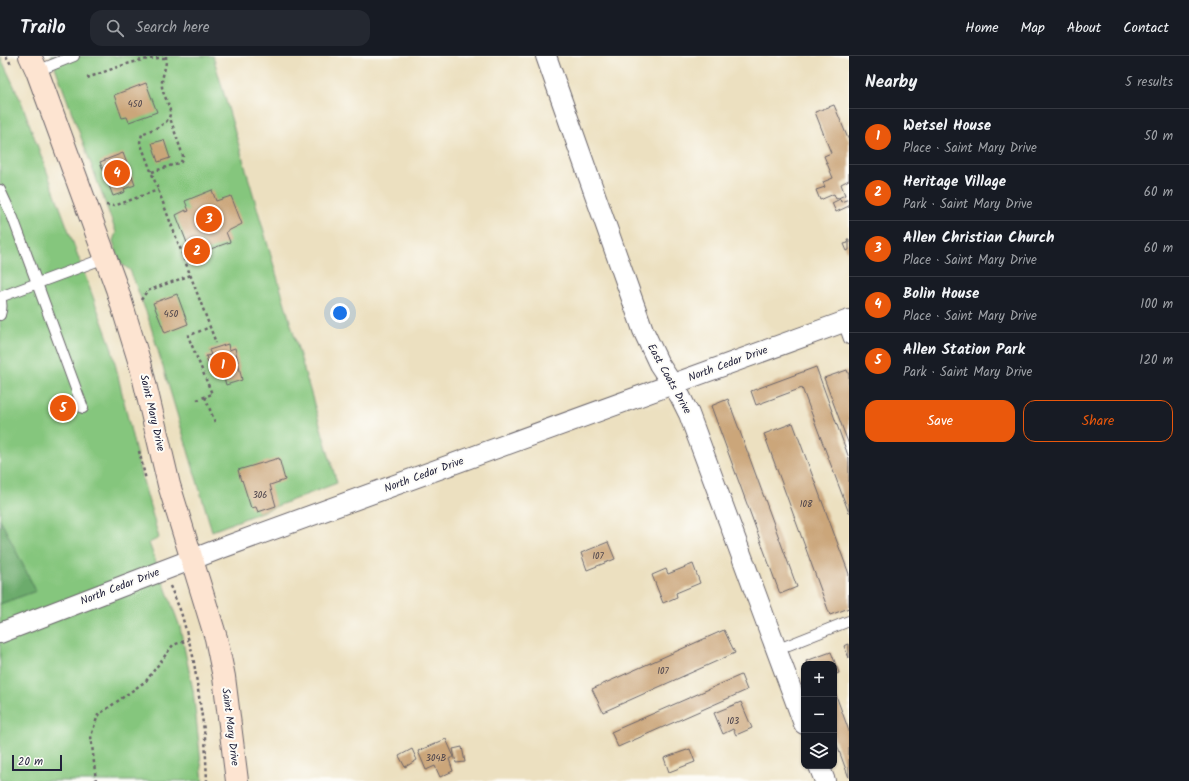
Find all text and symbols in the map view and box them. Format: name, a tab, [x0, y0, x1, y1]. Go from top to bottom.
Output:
search box	[90, 10, 370, 46]
text: Trailo	[20, 13, 66, 43]
text: Search here	[136, 16, 210, 40]
icon: search	[104, 17, 126, 39]
text: Home	[965, 17, 999, 39]
text: Map	[1021, 17, 1045, 39]
text: About	[1067, 17, 1101, 39]
text: Contact	[1123, 17, 1169, 39]
text: Nearby	[865, 69, 917, 96]
text: 5 results	[1125, 72, 1173, 93]
house number: 450	[128, 97, 143, 112]
text: Wetsel House	[903, 114, 991, 138]
text: 1	[876, 126, 880, 147]
text: 50 m	[1144, 126, 1173, 147]
text: Place · Saint Mary Drive	[903, 138, 1037, 159]
pin: 4	[104, 158, 130, 188]
text: Heritage Village	[903, 170, 1006, 194]
text: 2	[874, 182, 882, 203]
text: 60 m	[1144, 182, 1173, 203]
text: Park · Saint Mary Drive	[903, 194, 1032, 215]
pin: 3	[196, 204, 222, 234]
text: Allen Christian Church	[903, 226, 1054, 250]
pin: 2	[184, 236, 210, 266]
text: 3	[874, 238, 882, 259]
text: 60 m	[1144, 238, 1173, 259]
text: Place · Saint Mary Drive	[903, 250, 1037, 271]
text: Bolin House	[903, 282, 979, 306]
text: 4	[874, 294, 882, 315]
text: 100 m	[1140, 294, 1173, 315]
your location	[330, 303, 350, 323]
text: Place · Saint Mary Drive	[903, 306, 1037, 327]
house number: 450	[164, 307, 179, 322]
text: Allen Station Park	[903, 338, 1025, 362]
street label: East Coats Drive	[642, 341, 696, 418]
street label: North Cedar Drive	[686, 341, 771, 387]
pin: 1	[210, 350, 236, 380]
text: 5	[875, 350, 881, 371]
text: 120 m	[1139, 350, 1173, 371]
text: Park · Saint Mary Drive	[903, 362, 1032, 383]
street label: Saint Mary Drive	[134, 373, 170, 453]
pin: 5	[50, 393, 76, 423]
button: Save	[865, 400, 1015, 442]
button: Share	[1023, 400, 1173, 442]
street label: North Cedar Drive	[382, 452, 467, 498]
house number: 306	[253, 488, 267, 503]
house number: 108	[800, 497, 813, 512]
house number: 107	[592, 549, 605, 564]
street label: North Cedar Drive	[78, 564, 162, 610]
map controls	[801, 661, 837, 769]
button: +	[801, 661, 837, 697]
house number: 107	[657, 664, 670, 679]
street label: Saint Mary Drive	[216, 687, 244, 767]
button: −	[801, 697, 837, 733]
house number: 103	[727, 714, 739, 729]
button: layers	[801, 733, 837, 769]
house number: 304B	[426, 751, 446, 766]
scale bar	[12, 753, 62, 772]
text: 20 m	[18, 753, 43, 771]

